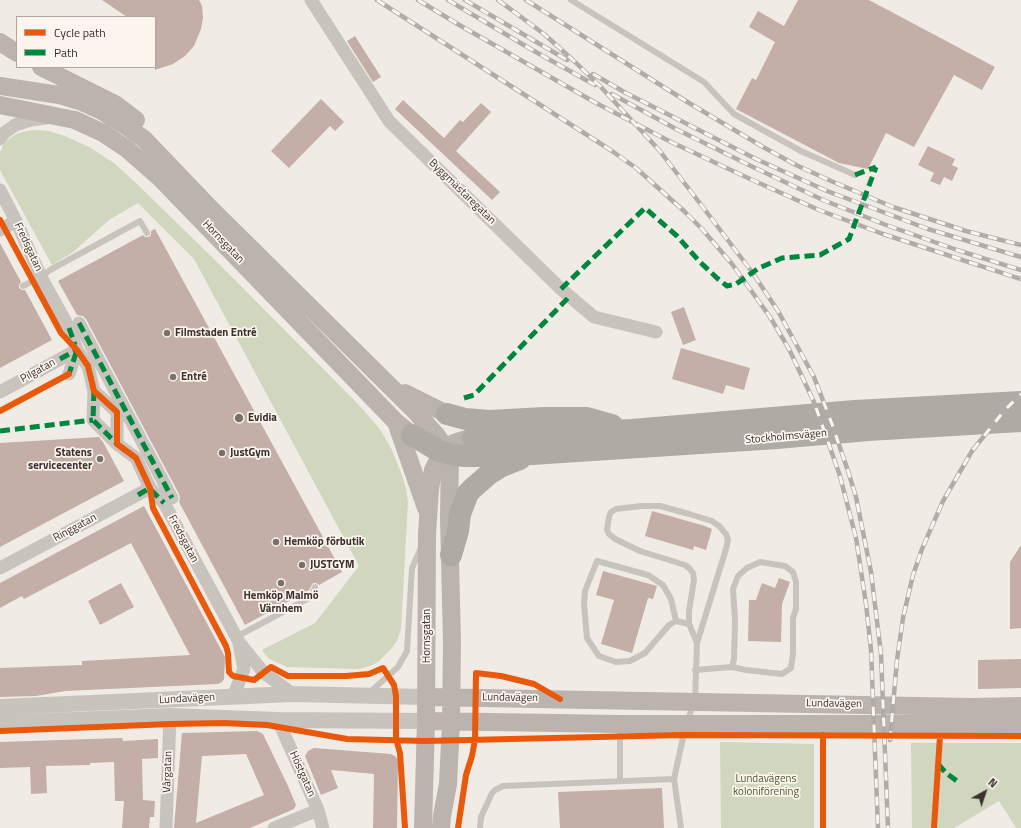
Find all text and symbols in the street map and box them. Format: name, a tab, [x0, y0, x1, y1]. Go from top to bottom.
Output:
legend	[16, 16, 156, 68]
text: Cycle path	[54, 23, 106, 42]
text: Path	[54, 43, 78, 62]
street label: Byggmästaregatan	[426, 157, 498, 227]
street label: Hornsgatan	[199, 218, 247, 266]
street label: Fredsgatan	[11, 221, 45, 273]
place label: Filmstaden Entré	[175, 326, 257, 340]
marker: Filmstaden Entré	[162, 328, 172, 338]
street label: Pilgatan	[18, 356, 58, 386]
place label: Entré	[181, 370, 207, 384]
marker: Entré	[168, 372, 178, 382]
place label: Evidia	[248, 411, 277, 425]
marker: Evidia	[233, 412, 245, 424]
street label: Stockholmsvägen	[745, 427, 827, 447]
place label: Statens servicecenter	[28, 446, 92, 472]
place label: JustGym	[230, 446, 270, 460]
marker: JustGym	[217, 448, 227, 458]
marker: Statens servicecenter	[95, 454, 105, 464]
street label: Ringgatan	[51, 511, 99, 545]
street label: Fredsgatan	[165, 513, 201, 565]
place label: Hemköp förbutik	[284, 535, 364, 549]
marker: Hemköp förbutik	[271, 537, 281, 547]
place label: JUSTGYM	[310, 558, 354, 572]
marker: JUSTGYM	[297, 560, 307, 570]
marker: Hemköp Malmö Värnhem	[276, 578, 286, 588]
place label: Hemköp Malmö Värnhem	[243, 589, 319, 615]
street label: Hornsgatan	[420, 609, 434, 663]
street label: Lundavägen	[159, 691, 215, 707]
street label: Lundavägen	[482, 691, 538, 705]
street label: Lundavägen	[806, 697, 862, 711]
street label: Höstgatan	[286, 749, 318, 799]
street label: Vårgatan	[161, 751, 175, 793]
park label: Lundavägens koloniförening	[733, 772, 799, 798]
north arrow	[965, 772, 1005, 812]
text: N	[985, 774, 1001, 791]

